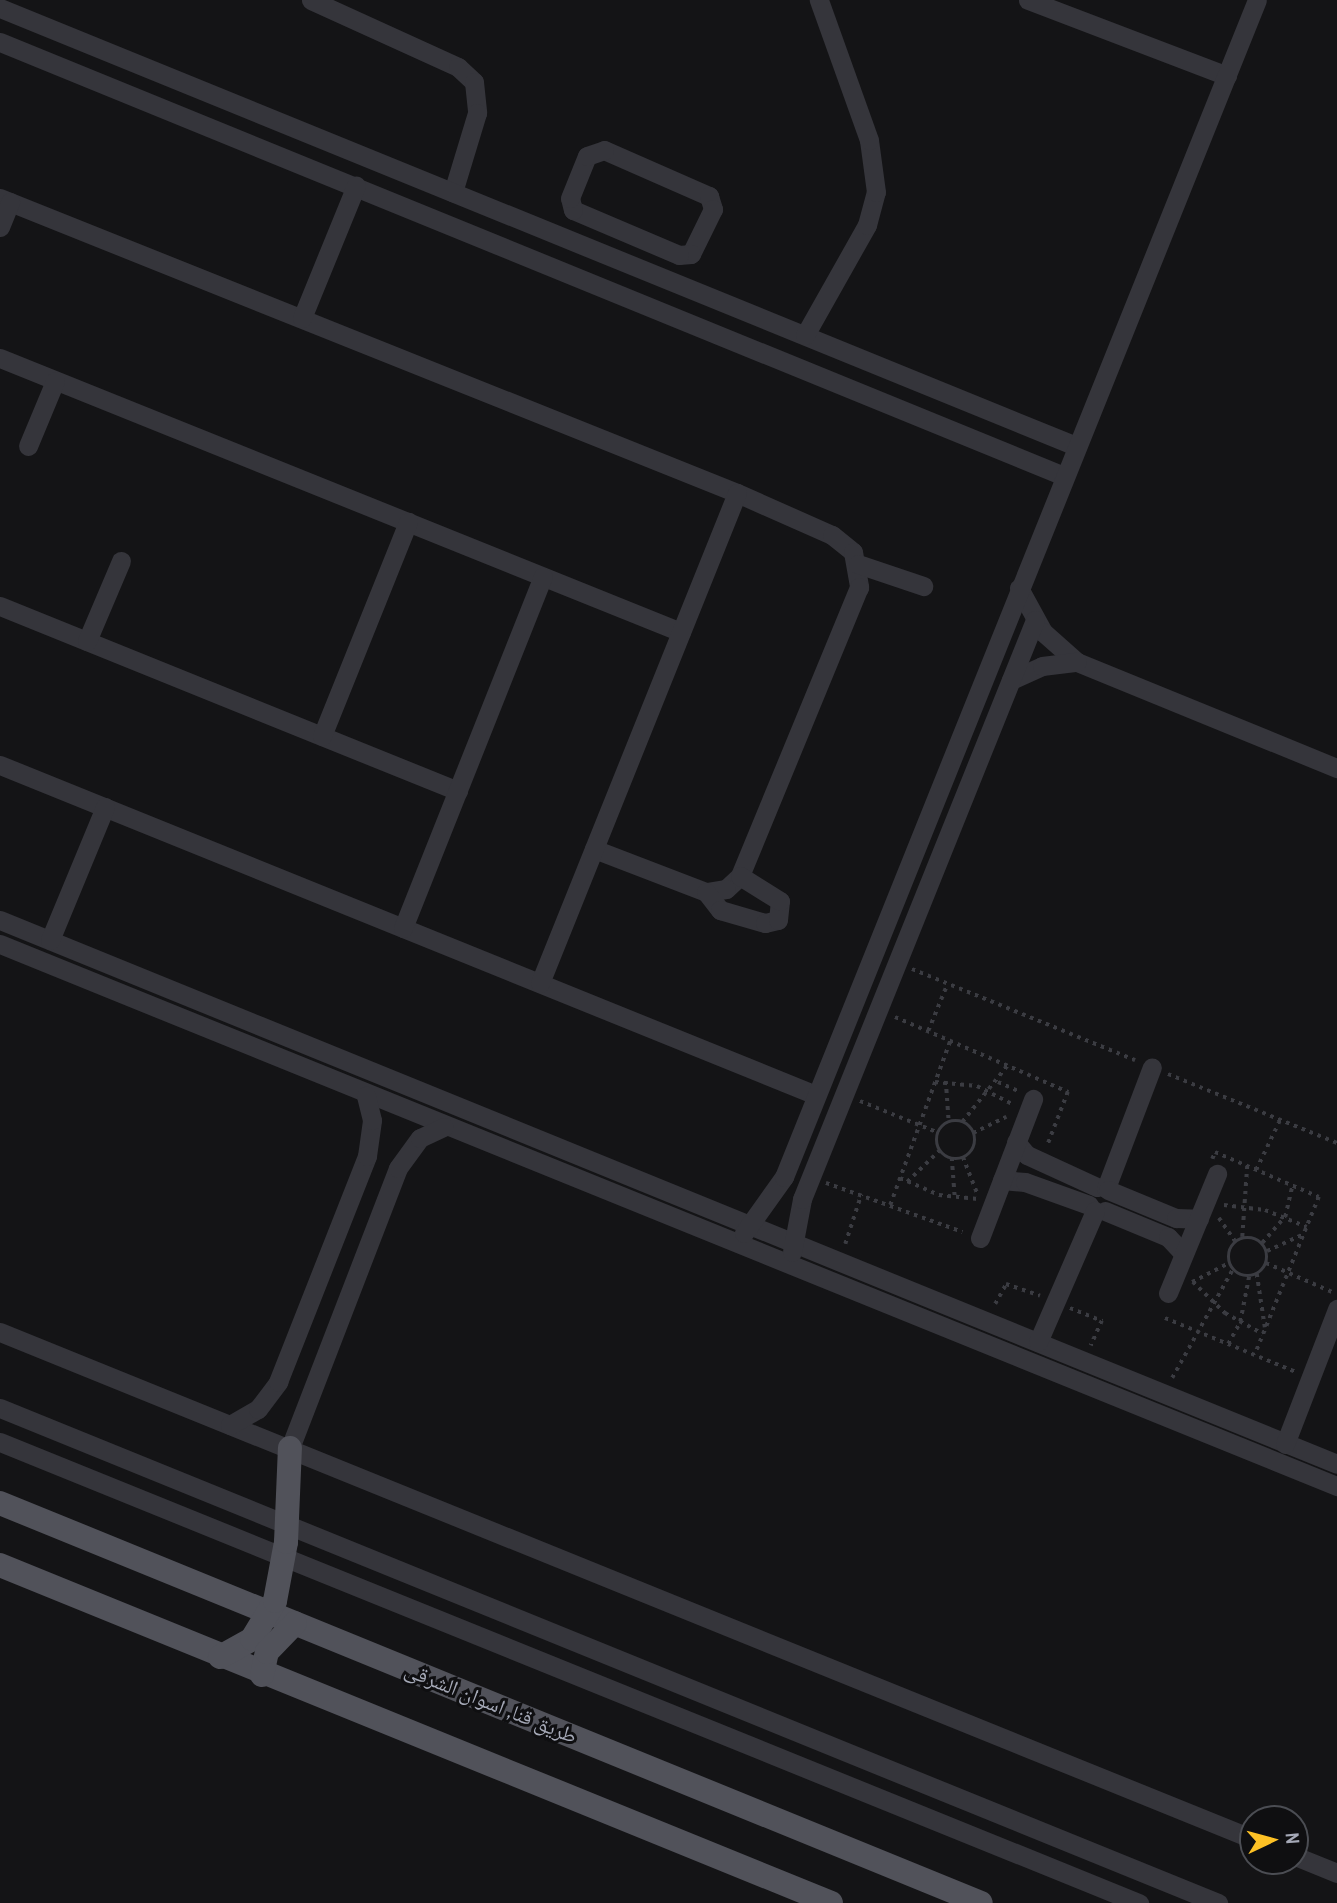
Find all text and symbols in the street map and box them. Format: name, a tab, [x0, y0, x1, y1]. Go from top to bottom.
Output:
street label: طريق قنا, اسوان الشرقى	[401, 1657, 581, 1749]
north arrow	[1239, 1805, 1309, 1875]
text: N	[1279, 1832, 1306, 1845]

